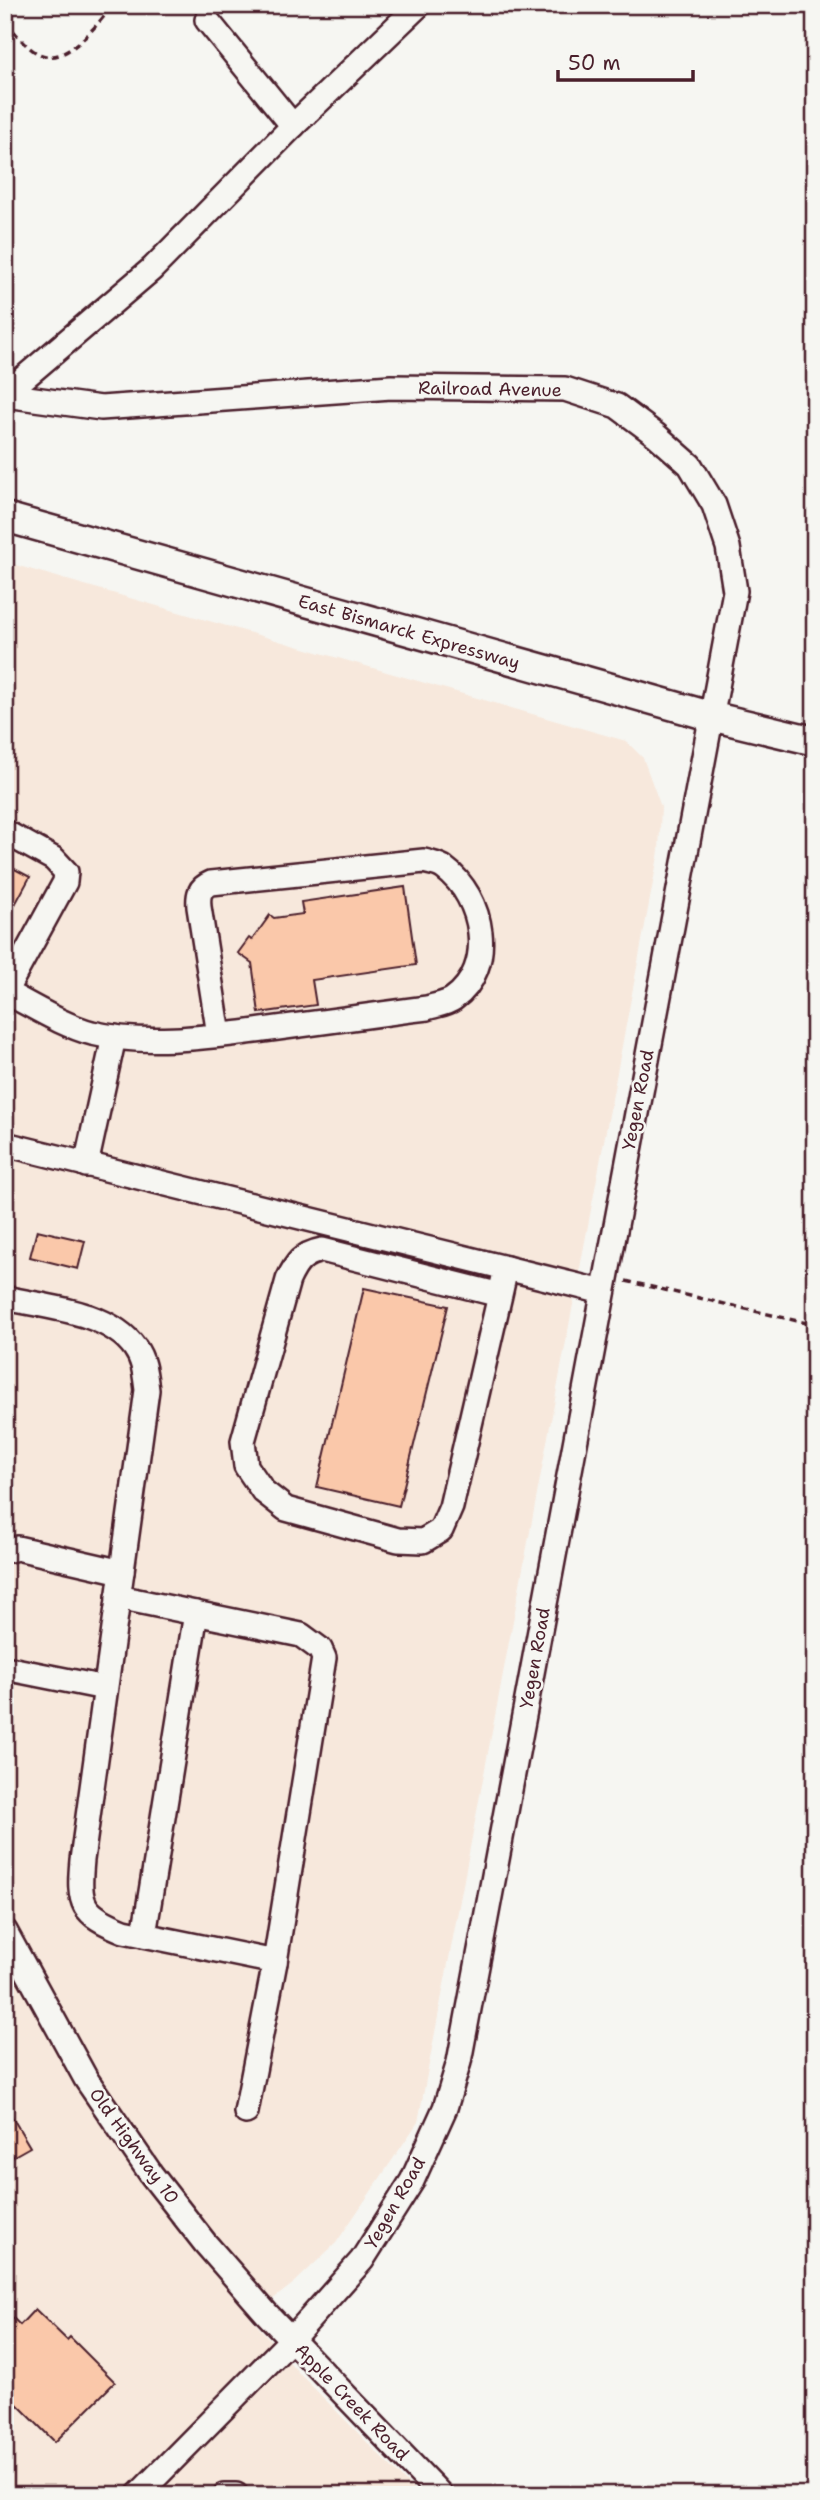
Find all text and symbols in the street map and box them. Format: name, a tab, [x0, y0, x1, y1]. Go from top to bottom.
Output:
scale bar	[558, 38, 692, 82]
text: 50 m	[568, 49, 621, 77]
street label: Railroad Avenue	[418, 376, 562, 402]
street label: East Bismarck Expressway	[295, 589, 523, 675]
street label: Yegen Road	[616, 1048, 660, 1152]
street label: Yegen Road	[514, 1606, 556, 1710]
street label: Old Highway 10	[84, 2083, 184, 2209]
street label: Yegen Road	[359, 2153, 431, 2253]
street label: Apple Creek Road	[290, 2338, 414, 2466]

